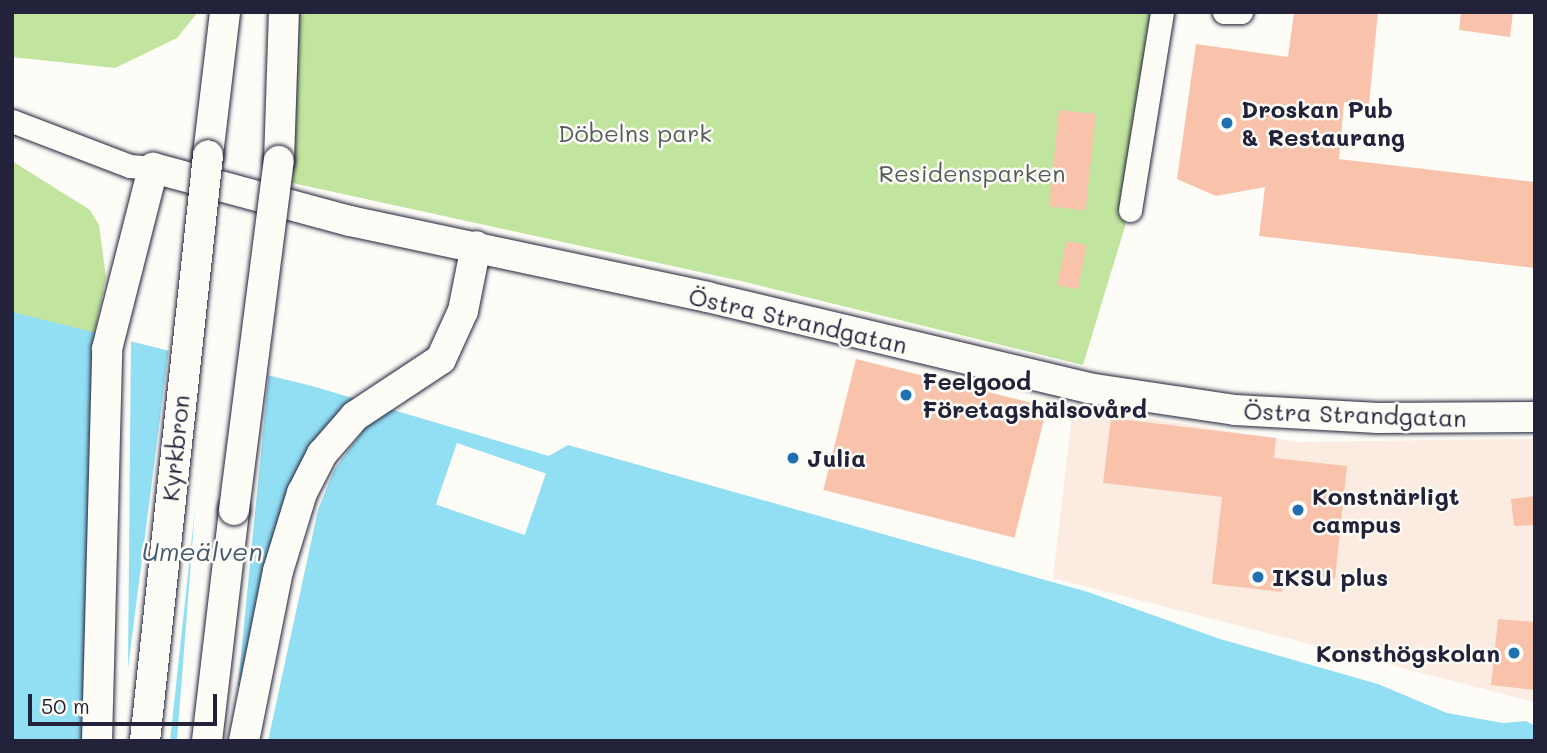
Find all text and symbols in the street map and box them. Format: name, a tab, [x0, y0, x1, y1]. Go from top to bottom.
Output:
place label: Droskan Pub & Restaurang	[1241, 95, 1405, 151]
marker: Droskan Pub & Restaurang	[1219, 115, 1235, 131]
park label: Döbelns park	[558, 119, 712, 147]
park label: Residensparken	[879, 159, 1065, 187]
street label: Östra Strandgatan	[686, 281, 910, 359]
place label: Feelgood Företagshälsovård	[922, 367, 1147, 423]
marker: Feelgood Företagshälsovård	[896, 385, 916, 405]
street label: Kyrkbron	[155, 393, 195, 503]
street label: Östra Strandgatan	[1243, 396, 1467, 432]
place label: Julia	[807, 444, 866, 472]
marker: Julia	[785, 450, 801, 466]
place label: Konstnärligt campus	[1312, 482, 1459, 538]
marker: Konstnärligt campus	[1290, 502, 1306, 518]
water label: Umeälven	[141, 536, 263, 568]
place label: IKSU plus	[1272, 563, 1388, 591]
marker: IKSU plus	[1250, 569, 1266, 585]
place label: Konsthögskolan	[1316, 639, 1500, 667]
marker: Konsthögskolan	[1506, 645, 1522, 661]
scale bar	[32, 680, 220, 724]
text: 50 m	[41, 692, 90, 719]

